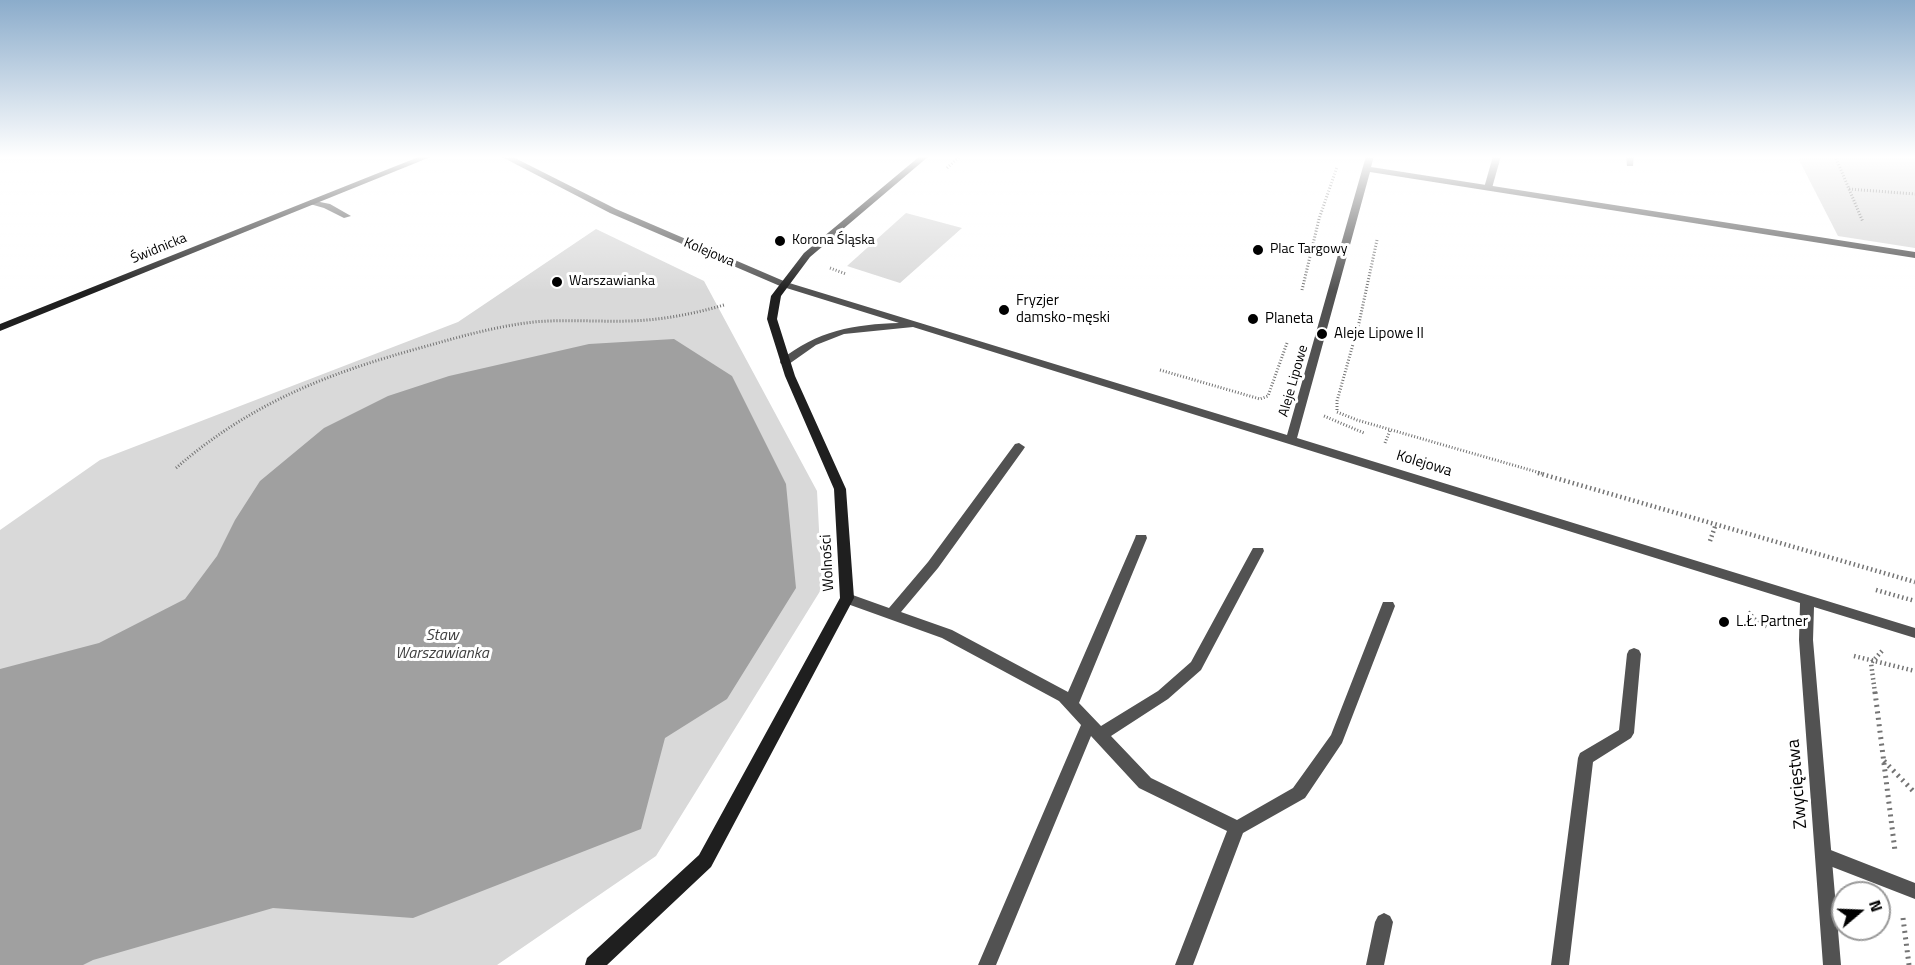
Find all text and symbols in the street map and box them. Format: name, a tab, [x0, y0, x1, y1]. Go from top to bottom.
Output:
street label: Świdnicka	[129, 230, 189, 268]
place label: Korona Śląska	[792, 233, 875, 249]
marker: Korona Śląska	[773, 234, 787, 248]
street label: Kolejowa	[681, 235, 737, 271]
place label: Plac Targowy	[1270, 242, 1348, 258]
marker: Plac Targowy	[1251, 243, 1265, 257]
place label: Warszawianka	[569, 274, 655, 290]
marker: Warszawianka	[550, 275, 564, 289]
place label: Fryzjer damsko-męski	[1016, 292, 1110, 327]
marker: Fryzjer damsko-męski	[997, 303, 1011, 317]
place label: Planeta	[1265, 310, 1313, 328]
marker: Planeta	[1246, 312, 1260, 326]
place label: Aleje Lipowe II	[1334, 325, 1424, 343]
marker: Aleje Lipowe II	[1315, 327, 1329, 341]
street label: Aleje Lipowe	[1276, 343, 1312, 419]
street label: Kolejowa	[1394, 447, 1454, 481]
street label: Wolności	[818, 534, 838, 592]
place label: L.Ł. Partner	[1736, 613, 1808, 631]
marker: L.Ł. Partner	[1717, 615, 1731, 629]
water label: Staw Warszawianka	[395, 626, 489, 664]
street label: Zwycięstwa	[1783, 738, 1813, 830]
north arrow	[1831, 881, 1891, 941]
text: N	[1863, 897, 1889, 915]

